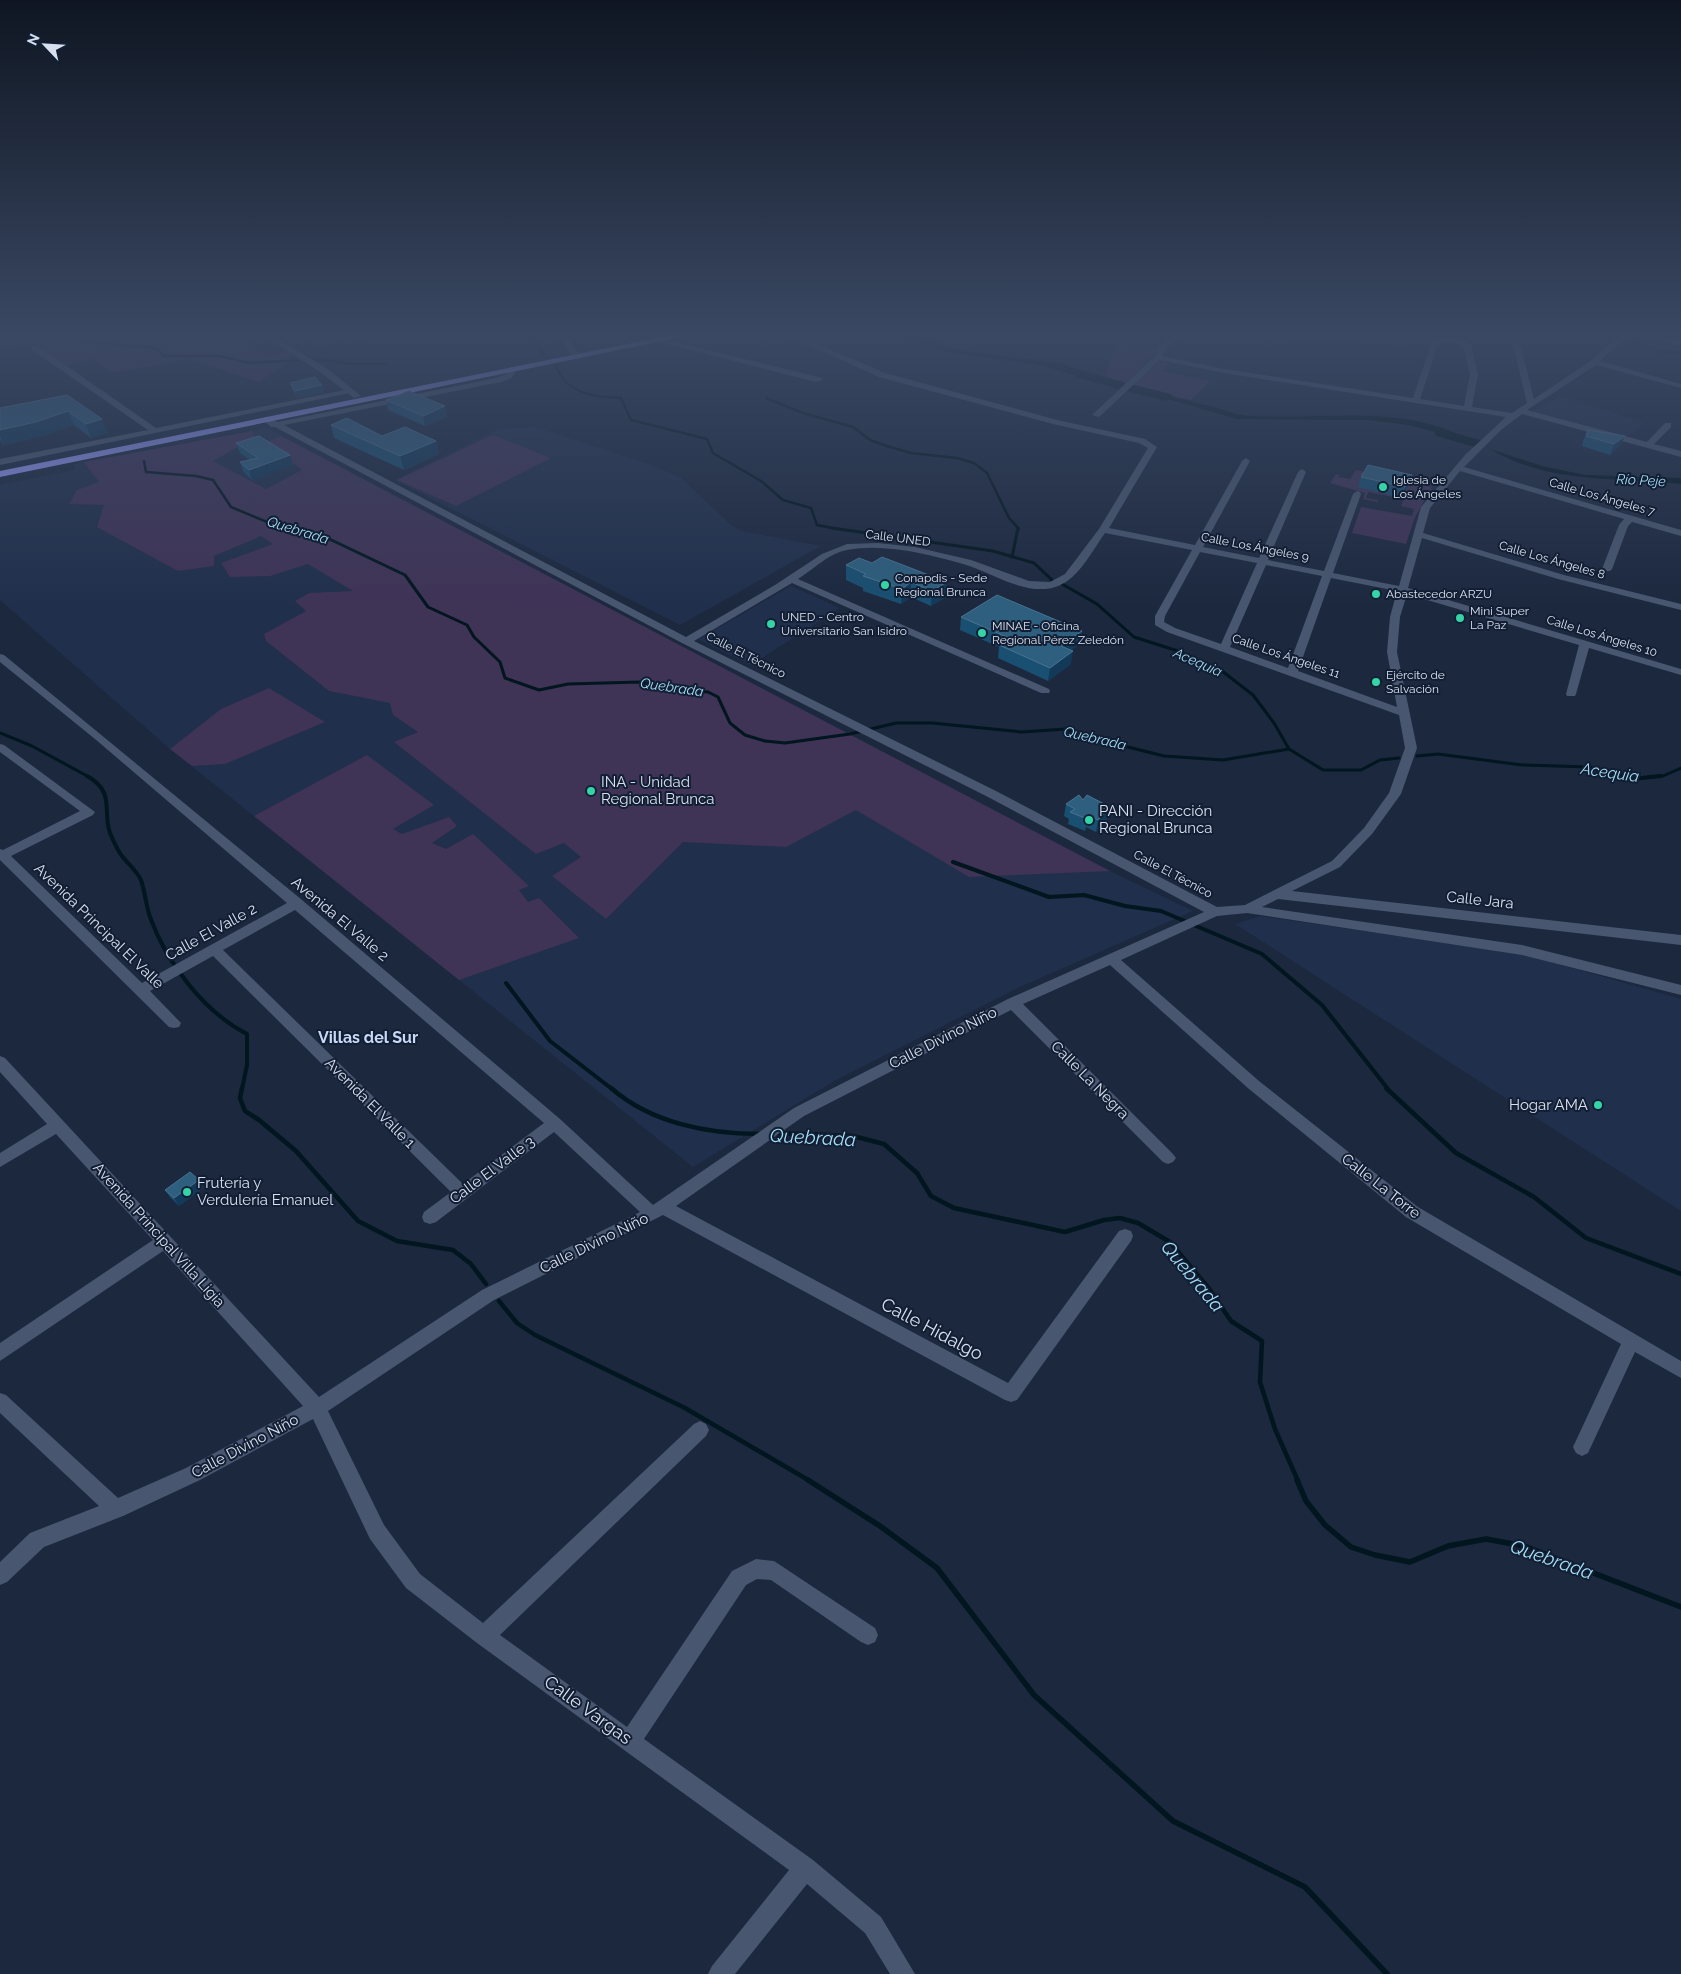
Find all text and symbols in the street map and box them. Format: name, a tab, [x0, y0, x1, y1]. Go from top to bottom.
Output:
north arrow	[20, 20, 70, 70]
text: N	[24, 31, 43, 48]
water label: Río Peje	[1616, 471, 1667, 489]
place label: Iglesia de Los Ángeles	[1393, 473, 1461, 501]
street label: Calle Los Ángeles 7	[1548, 475, 1657, 519]
marker: Iglesia de Los Ángeles	[1377, 481, 1389, 493]
water label: Quebrada	[265, 513, 331, 547]
street label: Calle UNED	[865, 527, 932, 549]
street label: Calle Los Ángeles 9	[1200, 530, 1310, 564]
street label: Calle Los Ángeles 8	[1497, 538, 1607, 582]
place label: Conapdis - Sede Regional Brunca	[895, 571, 987, 599]
marker: Conapdis - Sede Regional Brunca	[879, 579, 891, 591]
place label: Abastecedor ARZU	[1386, 587, 1492, 601]
marker: Abastecedor ARZU	[1370, 588, 1382, 600]
place label: Mini Super La Paz	[1470, 604, 1530, 632]
place label: UNED - Centro Universitario San Isidro	[781, 610, 907, 638]
marker: Mini Super La Paz	[1454, 612, 1466, 624]
street label: Calle Los Ángeles 10	[1545, 612, 1659, 660]
marker: UNED - Centro Universitario San Isidro	[765, 618, 777, 630]
place label: MINAE - Oficina Regional Pérez Zeledón	[992, 619, 1124, 647]
marker: MINAE - Oficina Regional Pérez Zeledón	[976, 627, 988, 639]
street label: Calle El Técnico	[704, 629, 788, 681]
street label: Calle Los Ángeles 11	[1230, 631, 1342, 681]
water label: Acequia	[1170, 644, 1225, 680]
place label: Ejército de Salvación	[1386, 668, 1445, 696]
water label: Quebrada	[639, 675, 705, 699]
marker: Ejército de Salvación	[1370, 676, 1382, 688]
water label: Quebrada	[1062, 723, 1128, 753]
water label: Acequia	[1579, 759, 1641, 786]
place label: INA - Unidad Regional Brunca	[601, 773, 715, 808]
marker: INA - Unidad Regional Brunca	[585, 785, 597, 797]
place label: PANI - Dirección Regional Brunca	[1099, 802, 1213, 837]
marker: PANI - Dirección Regional Brunca	[1083, 814, 1095, 826]
street label: Calle El Técnico	[1131, 847, 1215, 901]
street label: Avenida Principal El Valle	[30, 859, 168, 993]
street label: Avenida El Valle 2	[288, 873, 393, 965]
street label: Calle Jara	[1445, 888, 1515, 912]
street label: Calle El Valle 2	[162, 899, 260, 964]
street label: Calle Divino Niño	[886, 1003, 1000, 1073]
district label: Villas del Sur	[318, 1028, 418, 1047]
street label: Calle La Negra	[1047, 1037, 1133, 1123]
street label: Avenida El Valle 1	[321, 1054, 419, 1152]
place label: Hogar AMA	[1509, 1096, 1588, 1114]
marker: Hogar AMA	[1592, 1099, 1604, 1111]
water label: Quebrada	[769, 1124, 857, 1150]
street label: Calle El Valle 3	[446, 1132, 538, 1208]
street label: Calle La Torre	[1338, 1150, 1424, 1222]
street label: Avenida Principal Villa Ligia	[89, 1159, 229, 1311]
place label: Frutería y Verdulería Emanuel	[197, 1174, 334, 1209]
marker: Frutería y Verdulería Emanuel	[181, 1186, 193, 1198]
street label: Calle Divino Niño	[537, 1209, 651, 1277]
water label: Quebrada	[1157, 1236, 1229, 1316]
street label: Calle Hidalgo	[878, 1293, 987, 1364]
street label: Calle Divino Niño	[188, 1410, 302, 1482]
water label: Quebrada	[1508, 1535, 1596, 1583]
street label: Calle Vargas	[540, 1671, 636, 1749]

